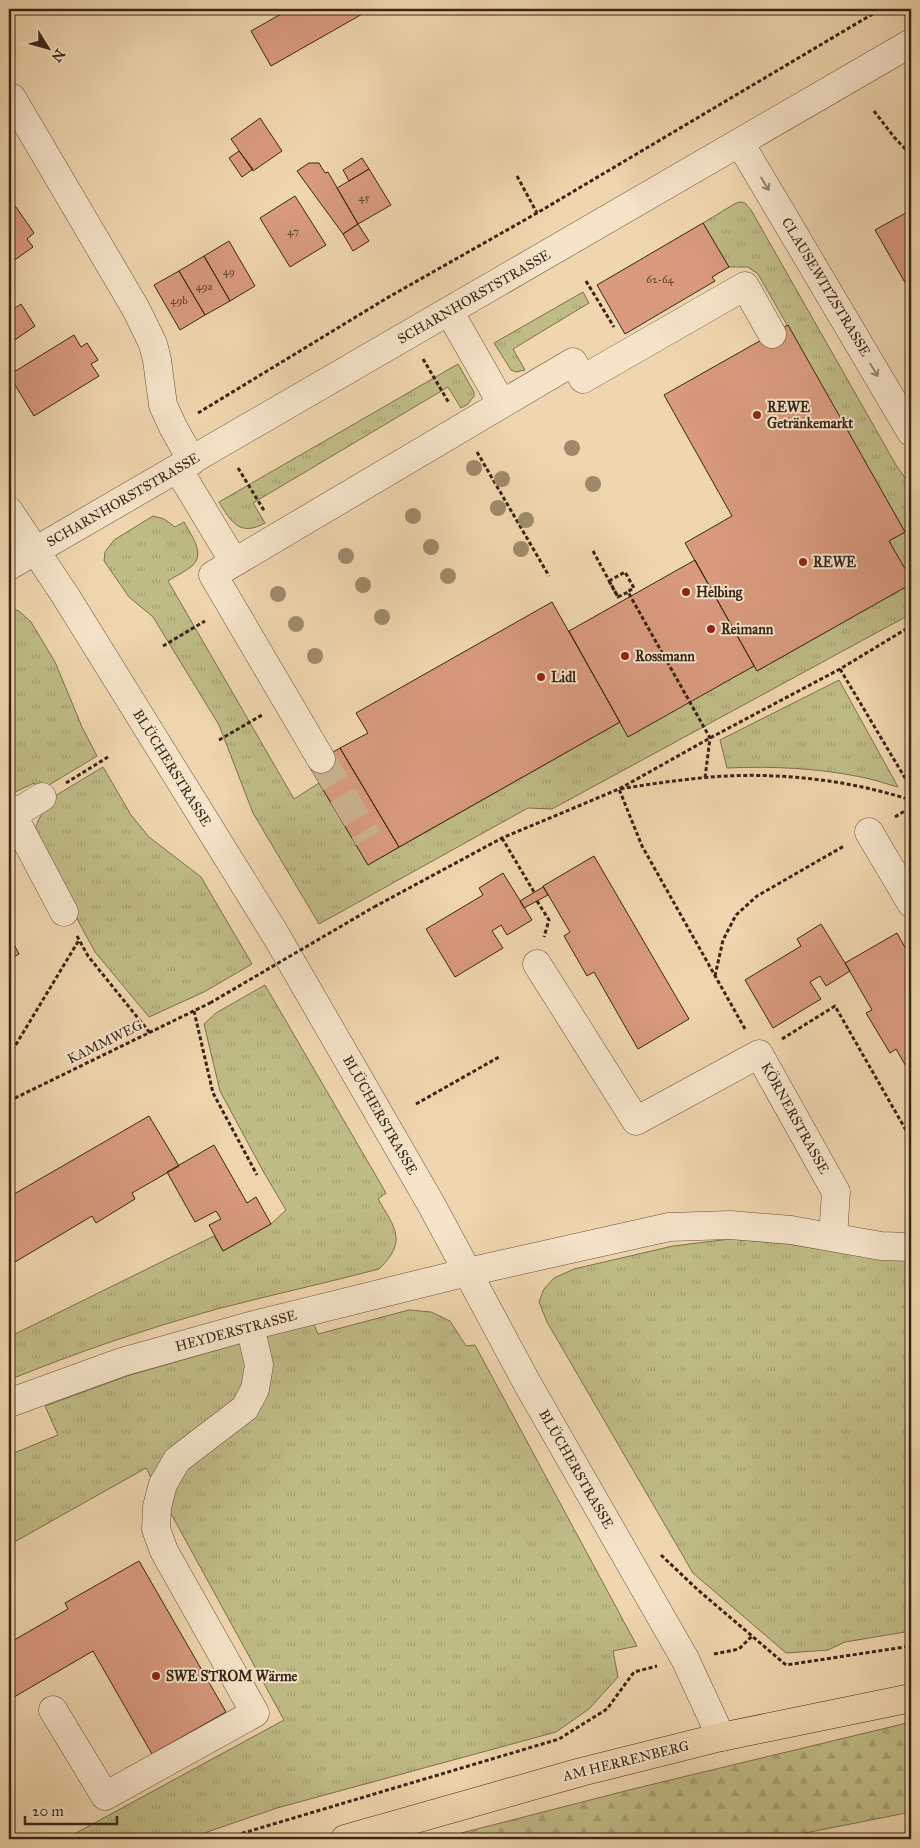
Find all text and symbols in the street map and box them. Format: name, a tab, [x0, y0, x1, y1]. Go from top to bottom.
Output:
north arrow	[22, 22, 72, 72]
text: N	[48, 46, 68, 65]
one-way arrow	[761, 177, 771, 191]
house number: 45	[358, 191, 370, 204]
street label: CLAUSEWITZSTRASSE	[778, 215, 874, 359]
house number: 47	[287, 225, 299, 238]
street label: SCHARNHORSTSTRASSE	[394, 246, 554, 348]
house number: 49	[223, 265, 235, 278]
house number: 62-64	[646, 273, 675, 286]
house number: 49a	[196, 280, 213, 293]
house number: 49b	[170, 294, 188, 307]
one-way arrow	[870, 362, 880, 376]
place label: REWE Getränkemarkt	[767, 399, 853, 432]
marker: REWE Getränkemarkt	[751, 409, 763, 421]
street label: SCHARNHORSTSTRASSE	[43, 449, 203, 551]
place label: REWE	[813, 554, 856, 571]
marker: REWE	[797, 556, 809, 568]
place label: Helbing	[696, 584, 743, 602]
marker: Helbing	[680, 586, 692, 598]
place label: Reimann	[721, 621, 774, 638]
marker: Reimann	[705, 623, 717, 635]
place label: Rossmann	[635, 648, 695, 665]
marker: Rossmann	[619, 650, 631, 662]
place label: Lidl	[551, 669, 577, 686]
marker: Lidl	[535, 671, 547, 683]
street label: BLÜCHERSTRASSE	[129, 705, 217, 830]
street label: KAMMWEG	[65, 1016, 145, 1068]
street label: BLÜCHERSTRASSE	[339, 1051, 423, 1178]
street label: KÖRNERSTRASSE	[757, 1058, 834, 1177]
street label: HEYDERSTRASSE	[173, 1307, 299, 1355]
street label: BLÜCHERSTRASSE	[535, 1405, 619, 1532]
place label: SWE STROM Wärme	[166, 1668, 298, 1685]
marker: SWE STROM Wärme	[150, 1670, 162, 1682]
street label: AM HERRENBERG	[560, 1737, 691, 1785]
scale bar	[25, 1793, 118, 1825]
text: 20 m	[32, 1802, 64, 1820]

